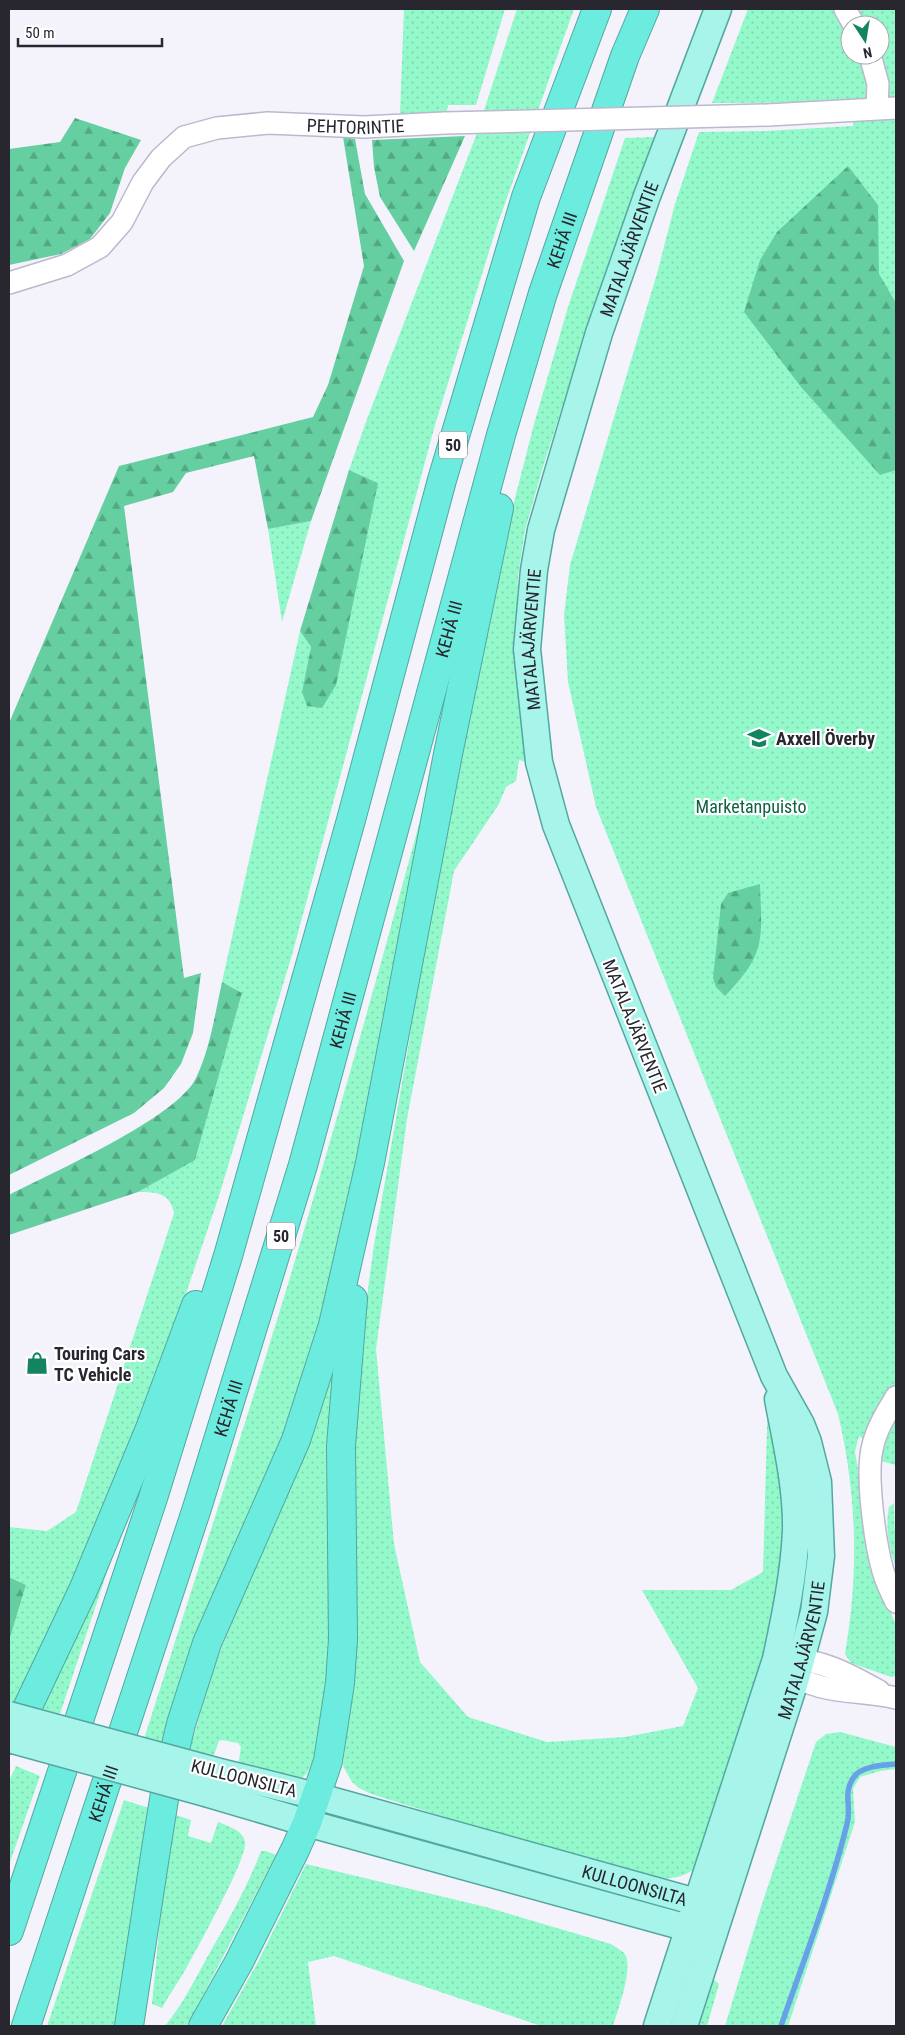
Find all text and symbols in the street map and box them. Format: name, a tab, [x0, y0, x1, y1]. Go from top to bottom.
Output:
scale bar	[18, 15, 161, 47]
north arrow	[840, 15, 890, 65]
text: 50 m	[25, 24, 55, 42]
text: N	[862, 44, 874, 61]
street label: PEHTORINTIE	[306, 114, 405, 138]
street label: MATALAJÄRVENTIE	[595, 178, 662, 319]
street label: KEHÄ III	[542, 209, 581, 271]
road number: 50	[439, 432, 467, 458]
street label: MATALAJÄRVENTIE	[516, 568, 545, 711]
street label: KEHÄ III	[431, 598, 466, 660]
school or university icon: Axxell Överby	[746, 725, 772, 751]
place label: Axxell Överby	[776, 728, 875, 749]
park label: Marketanpuisto	[696, 796, 806, 817]
street label: MATALAJÄRVENTIE	[599, 956, 671, 1096]
street label: KEHÄ III	[325, 989, 360, 1051]
road number: 50	[267, 1222, 295, 1250]
place label: Touring Cars TC Vehicle	[54, 1343, 145, 1385]
shop icon: Touring Cars TC Vehicle	[24, 1350, 50, 1376]
street label: KEHÄ III	[209, 1377, 246, 1439]
street label: MATALAJÄRVENTIE	[773, 1580, 828, 1722]
street label: KULLOONSILTA	[189, 1755, 300, 1801]
street label: KEHÄ III	[84, 1762, 122, 1824]
street label: KULLOONSILTA	[580, 1860, 690, 1910]

